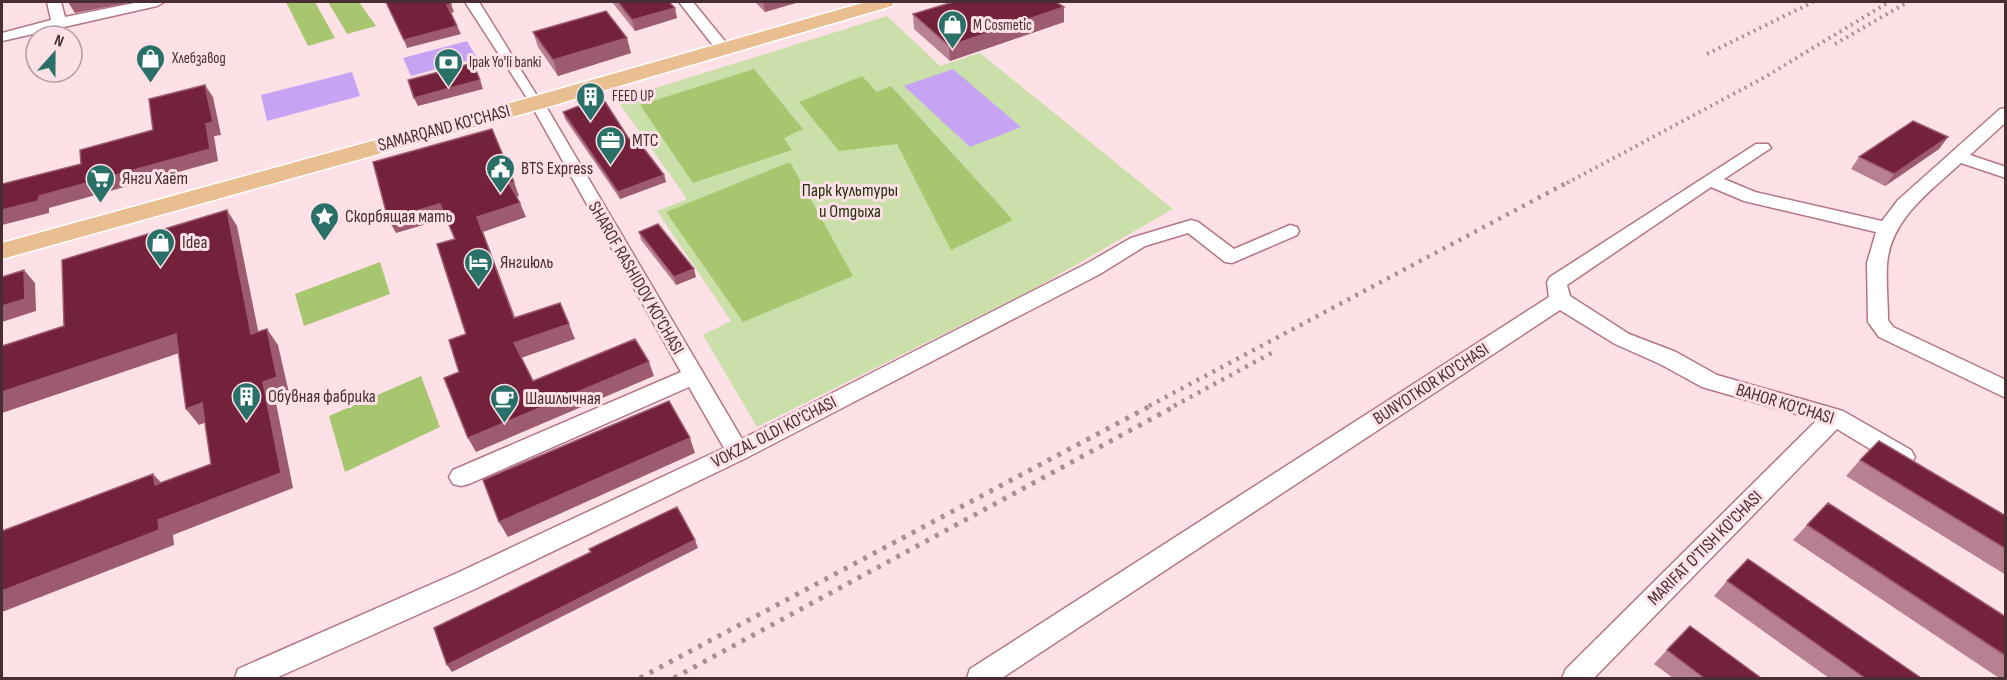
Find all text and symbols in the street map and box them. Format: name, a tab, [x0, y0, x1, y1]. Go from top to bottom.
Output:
shop icon: M Cosmetic	[936, 9, 968, 51]
place label: M Cosmetic	[973, 16, 1032, 35]
north arrow	[24, 24, 84, 84]
text: N	[51, 31, 66, 52]
shop icon: Хлебзавод	[135, 42, 167, 84]
bank icon: Ipak Yo'li banki	[432, 46, 464, 88]
place label: Хлебзавод	[171, 49, 226, 68]
place label: Ipak Yo'li banki	[469, 53, 542, 72]
building icon: FEED UP	[575, 80, 607, 122]
place label: FEED UP	[612, 87, 654, 106]
street label: SAMARQAND KO'CHASI	[376, 100, 512, 156]
office icon: МТС	[595, 124, 627, 166]
place label: МТС	[632, 130, 658, 151]
public building icon: BTS Express	[484, 152, 516, 194]
place label: BTS Express	[521, 158, 593, 179]
supermarket icon: Янги Хаёт	[85, 162, 117, 204]
place label: Янги Хаёт	[122, 168, 188, 189]
park label: Парк культуры и Отдыха	[802, 180, 898, 222]
street label: SHAROF RASHIDOV KO’CHASI	[584, 198, 688, 358]
place icon: Скорбящая мать	[308, 200, 340, 242]
place label: Скорбящая мать	[345, 206, 453, 227]
shop icon: Idea	[145, 226, 177, 268]
place label: Idea	[182, 232, 207, 253]
hotel icon: Янгиюль	[463, 246, 495, 288]
place label: Янгиюль	[500, 252, 554, 273]
street label: BUNYOTKOR KO'CHASI	[1369, 339, 1493, 429]
street label: BAHOR KO'CHASI	[1733, 379, 1837, 429]
building icon: Обувная фабрика	[231, 380, 263, 422]
cafe icon: Шашлычная	[488, 382, 520, 424]
place label: Обувная фабрика	[268, 386, 376, 407]
place label: Шашлычная	[525, 388, 601, 409]
street label: VOKZAL OLDI KO'CHASI	[708, 391, 840, 473]
street label: MARIFAT O'TISH KO'CHASI	[1643, 486, 1767, 610]

